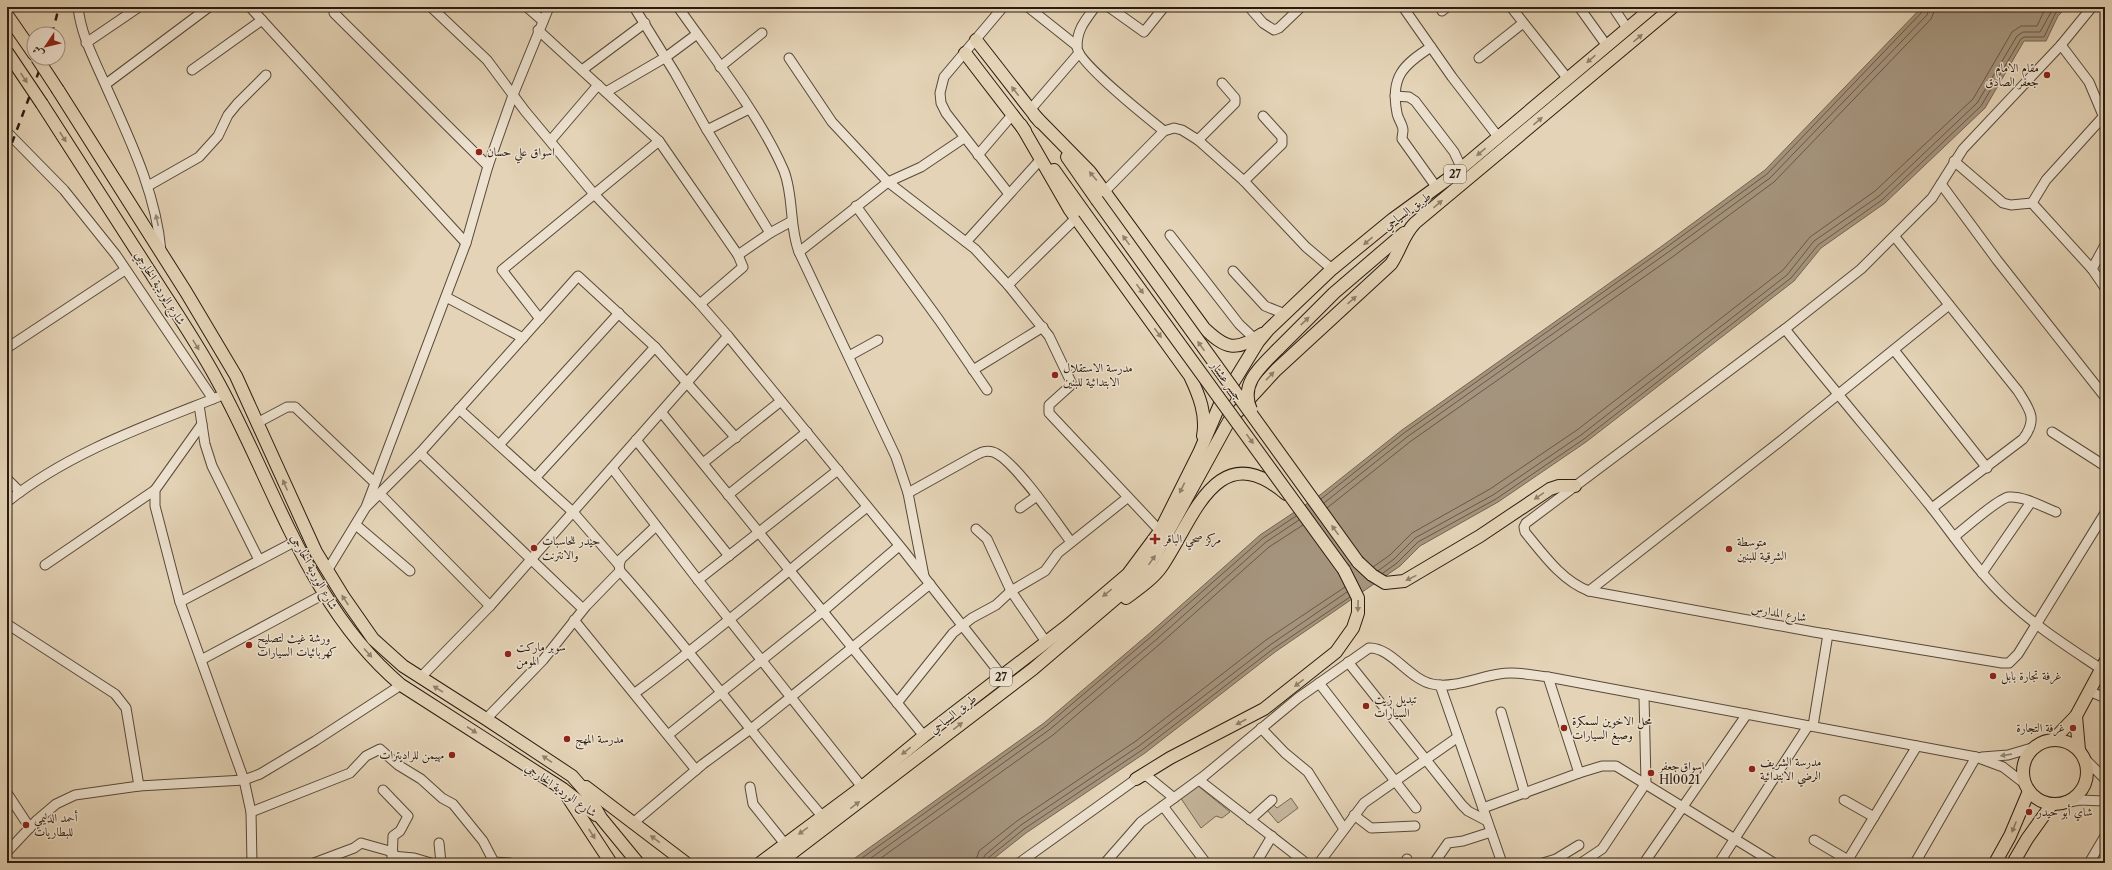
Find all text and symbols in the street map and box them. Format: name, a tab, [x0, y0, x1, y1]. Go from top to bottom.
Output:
north arrow	[26, 26, 66, 66]
one-way arrow	[1632, 34, 1643, 43]
text: ش	[29, 43, 47, 60]
one-way arrow	[1586, 54, 1596, 64]
place label: مقام الامام جعفر الصادق	[1985, 60, 2039, 90]
marker: مقام الامام جعفر الصادق	[2042, 70, 2052, 80]
one-way arrow	[20, 73, 28, 83]
one-way arrow	[1011, 85, 1019, 96]
one-way arrow	[1532, 117, 1543, 126]
one-way arrow	[59, 132, 67, 142]
place label: اسواق علي حسان	[487, 144, 555, 164]
marker: اسواق علي حسان	[474, 147, 484, 157]
one-way arrow	[1476, 148, 1487, 157]
road number: 27	[1444, 165, 1466, 183]
one-way arrow	[1088, 170, 1097, 181]
street label: طريق السياحي	[1380, 188, 1435, 235]
one-way arrow	[1433, 200, 1442, 209]
one-way arrow	[154, 213, 160, 226]
one-way arrow	[1122, 235, 1130, 245]
one-way arrow	[1362, 236, 1373, 245]
street label: شارع الوردية الخارجي	[128, 248, 189, 330]
one-way arrow	[1136, 283, 1145, 294]
one-way arrow	[1347, 295, 1358, 304]
one-way arrow	[1300, 316, 1310, 326]
one-way arrow	[1153, 327, 1162, 338]
one-way arrow	[193, 339, 200, 351]
one-way arrow	[1197, 340, 1206, 351]
street label: جسر عشتار	[1207, 357, 1247, 404]
place label: مدرسة الاستقلال الابتدائية للبنين	[1063, 360, 1133, 389]
marker: مدرسة الاستقلال الابتدائية للبنين	[1050, 370, 1060, 380]
one-way arrow	[1265, 371, 1275, 381]
one-way arrow	[1246, 434, 1254, 445]
one-way arrow	[282, 479, 288, 490]
one-way arrow	[1179, 483, 1185, 494]
one-way arrow	[1534, 492, 1544, 500]
one-way arrow	[1331, 525, 1339, 536]
street label: شارع الوردية الخارجي	[284, 531, 341, 614]
place label: مركز صحي الباقر	[1162, 531, 1221, 551]
place label: حيدر للحاسبات والانترنت	[542, 533, 600, 563]
marker: مركز صحي الباقر	[1149, 533, 1161, 545]
place label: متوسطة الشرقية للبنين	[1737, 534, 1787, 564]
marker: حيدر للحاسبات والانترنت	[529, 543, 539, 553]
marker: متوسطة الشرقية للبنين	[1724, 544, 1734, 554]
one-way arrow	[1148, 555, 1156, 565]
one-way arrow	[1405, 575, 1416, 581]
one-way arrow	[1102, 589, 1112, 597]
one-way arrow	[341, 595, 349, 605]
one-way arrow	[1355, 600, 1361, 613]
street label: شارع المدارس	[1750, 600, 1808, 629]
place label: ورشة غيث لتصليح كهربائيات السيارات	[257, 630, 337, 660]
place label: سوبر ماركت المومن	[516, 639, 566, 670]
marker: ورشة غيث لتصليح كهربائيات السيارات	[244, 640, 254, 650]
one-way arrow	[363, 649, 372, 658]
marker: سوبر ماركت المومن	[503, 649, 513, 659]
road number: 27	[990, 668, 1012, 686]
place label: غرفة تجارة بابل	[2001, 668, 2062, 685]
marker: غرفة تجارة بابل	[1988, 671, 1998, 681]
one-way arrow	[1293, 678, 1304, 687]
one-way arrow	[432, 685, 444, 692]
street label: طريق السياحي	[926, 691, 981, 739]
place label: تبديل زيت السيارات	[1374, 691, 1417, 720]
marker: تبديل زيت السيارات	[1361, 701, 1371, 711]
place label: محل الاخوين لسمكرة وصبغ السيارات	[1572, 713, 1653, 746]
one-way arrow	[1235, 719, 1247, 725]
place label: غرفة التجارة	[2016, 720, 2065, 737]
one-way arrow	[952, 722, 963, 730]
marker: محل الاخوين لسمكرة وصبغ السيارات	[1559, 723, 1569, 733]
marker: غرفة التجارة	[2068, 723, 2078, 733]
one-way arrow	[466, 727, 478, 734]
place label: مدرسة المهج	[575, 731, 624, 750]
marker: مدرسة المهج	[562, 734, 572, 744]
place label: مهيمن للراديترات	[379, 747, 444, 764]
one-way arrow	[900, 747, 911, 756]
marker: مهيمن للراديترات	[447, 750, 457, 760]
one-way arrow	[2000, 752, 2012, 758]
place label: مدرسة الشريف الرضي الابتدائية	[1760, 754, 1821, 787]
one-way arrow	[542, 755, 552, 763]
place label: اسواق‌جعفر Hl0021	[1657, 758, 1705, 787]
street label: شارع الوردية الخارجي	[520, 759, 600, 823]
marker: مدرسة الشريف الرضي الابتدائية	[1747, 764, 1757, 774]
marker: اسواق‌جعفر Hl0021	[1646, 768, 1656, 778]
one-way arrow	[849, 801, 860, 809]
place label: شاي أبو حيدر	[2036, 804, 2093, 822]
marker: شاي أبو حيدر	[2024, 807, 2034, 817]
place label: أحمد الدليمي للبطاريات	[34, 810, 78, 840]
marker: أحمد الدليمي للبطاريات	[21, 820, 31, 830]
one-way arrow	[2011, 821, 2017, 832]
one-way arrow	[798, 826, 808, 834]
one-way arrow	[588, 828, 595, 840]
one-way arrow	[649, 835, 660, 844]

